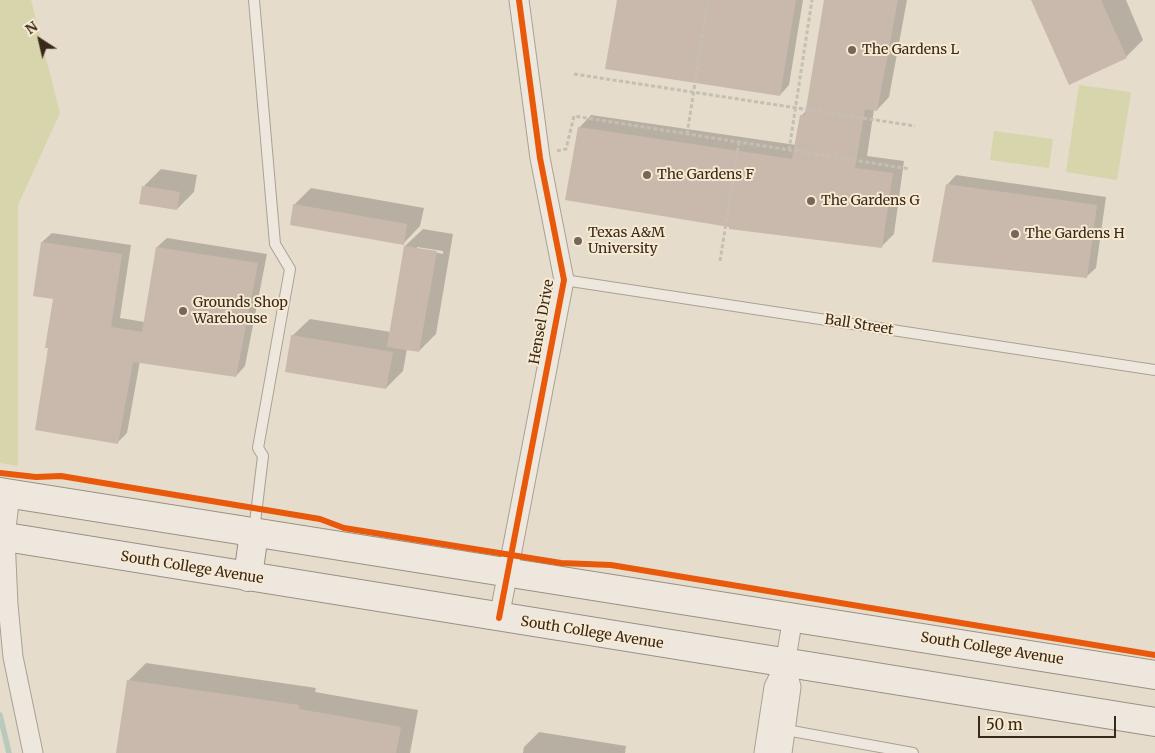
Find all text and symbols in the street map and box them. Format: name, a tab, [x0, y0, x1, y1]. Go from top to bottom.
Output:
north arrow	[15, 15, 65, 65]
text: N	[22, 17, 41, 38]
place label: The Gardens L	[862, 42, 959, 58]
marker: The Gardens L	[846, 44, 858, 56]
place label: The Gardens F	[657, 167, 754, 183]
marker: The Gardens F	[641, 169, 653, 181]
place label: The Gardens G	[821, 193, 920, 209]
marker: The Gardens G	[805, 195, 817, 207]
place label: Texas A&M University	[588, 225, 665, 258]
place label: The Gardens H	[1025, 226, 1125, 242]
marker: The Gardens H	[1009, 228, 1021, 240]
marker: Texas A&M University	[572, 235, 584, 247]
street label: Hensel Drive	[526, 278, 558, 366]
place label: Grounds Shop Warehouse	[193, 295, 288, 328]
marker: Grounds Shop Warehouse	[177, 305, 189, 317]
street label: Ball Street	[823, 311, 895, 339]
street label: South College Avenue	[119, 548, 265, 588]
street label: South College Avenue	[519, 613, 665, 653]
street label: South College Avenue	[919, 629, 1065, 669]
scale bar	[980, 706, 1118, 738]
text: 50 m	[986, 715, 1023, 734]

